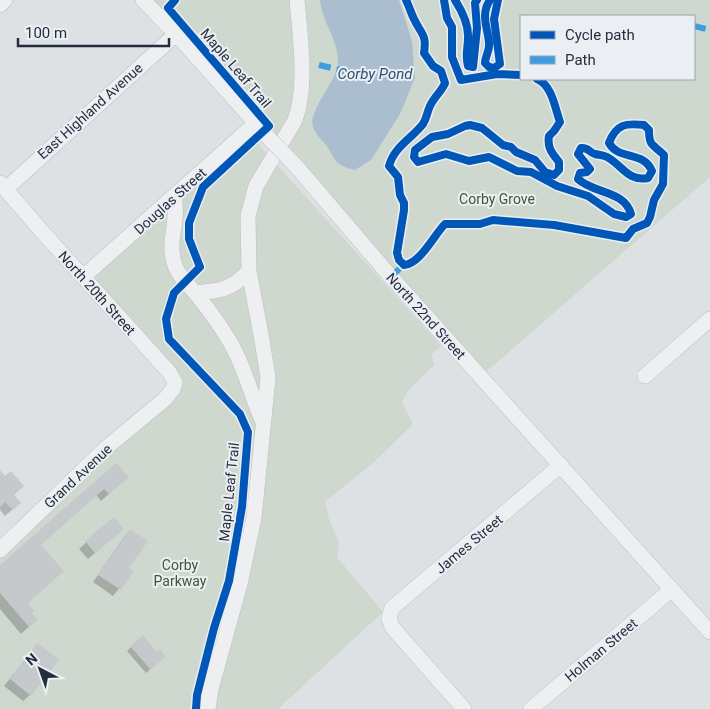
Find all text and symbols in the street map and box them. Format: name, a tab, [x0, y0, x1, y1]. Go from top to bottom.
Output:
scale bar	[18, 15, 169, 47]
legend	[520, 15, 695, 80]
text: 100 m	[25, 24, 67, 42]
street label: Maple Leaf Trail	[197, 25, 275, 111]
text: Cycle path	[565, 26, 635, 44]
text: Path	[565, 51, 596, 69]
street label: East Highland Avenue	[34, 60, 146, 162]
water label: Corby Pond	[338, 65, 413, 83]
street label: Douglas Street	[131, 164, 210, 238]
park label: Corby Grove	[459, 191, 535, 207]
street label: North 20th Street	[55, 248, 139, 339]
street label: North 22nd Street	[383, 270, 469, 363]
street label: Grand Avenue	[41, 441, 115, 511]
street label: Maple Leaf Trail	[216, 442, 242, 542]
street label: James Street	[432, 511, 506, 577]
park label: Corby Parkway	[154, 557, 207, 589]
street label: Holman Street	[562, 615, 641, 685]
north arrow	[15, 644, 65, 694]
text: N	[22, 650, 40, 668]

